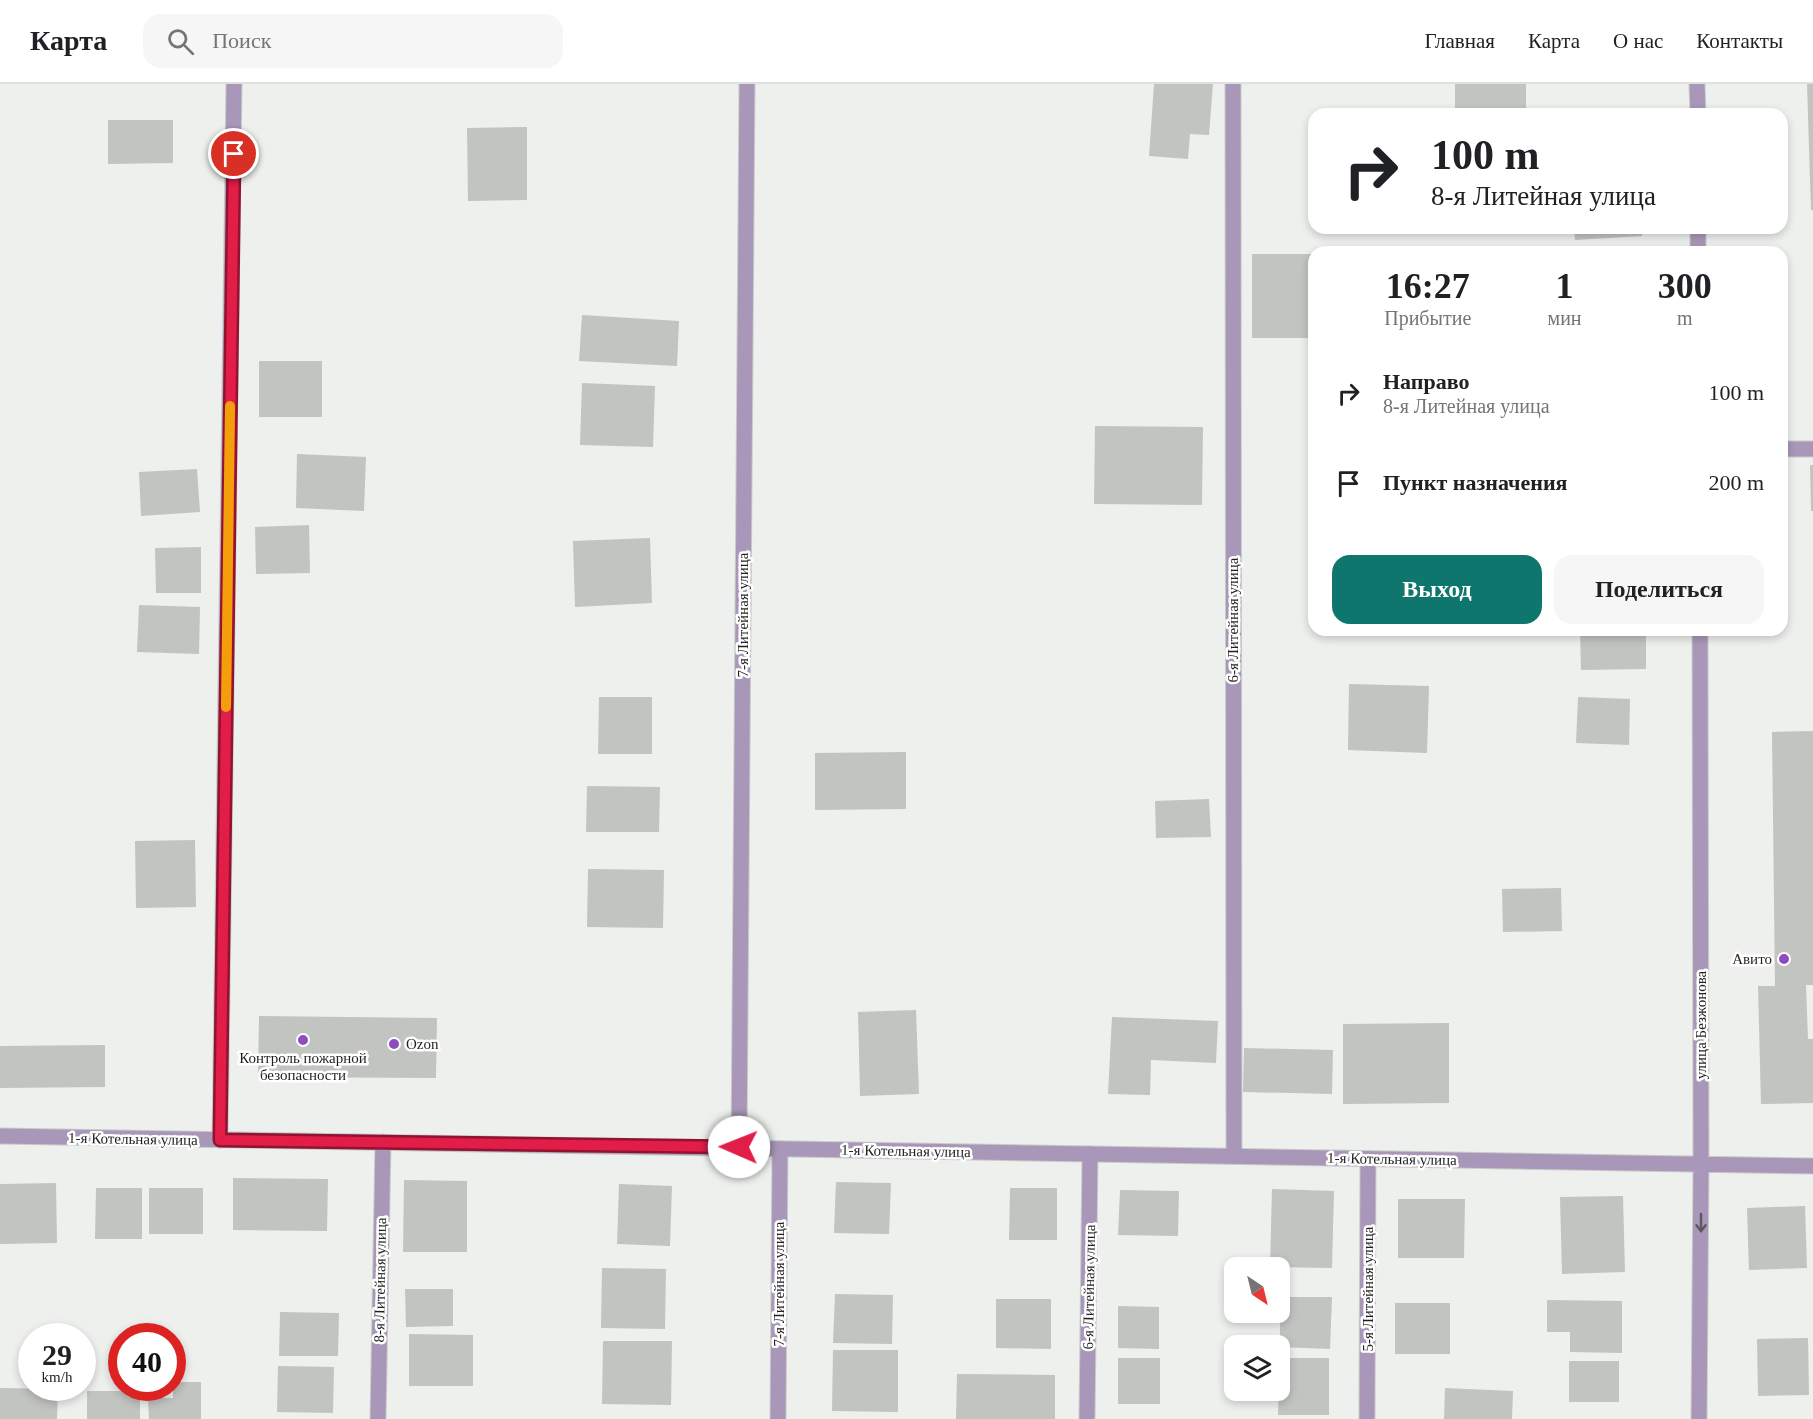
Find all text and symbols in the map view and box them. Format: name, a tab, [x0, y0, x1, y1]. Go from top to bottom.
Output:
search box	[143, 14, 563, 68]
text: Карта	[30, 25, 107, 56]
icon: search	[164, 25, 197, 58]
text: Поиск	[212, 28, 271, 53]
text: Главная	[1425, 29, 1495, 53]
text: Карта	[1528, 29, 1580, 53]
text: О нас	[1613, 29, 1663, 53]
text: Контакты	[1696, 29, 1783, 53]
pin	[208, 128, 259, 179]
icon: right	[1332, 132, 1410, 210]
text: 100 m	[1431, 132, 1540, 178]
icon: arrive	[217, 137, 250, 170]
text: 8-я Литейная улица	[1431, 181, 1656, 211]
text: 16:27	[1386, 266, 1470, 306]
text: 1	[1556, 266, 1574, 306]
text: 300	[1658, 266, 1712, 306]
text: Прибытие	[1384, 307, 1471, 329]
text: мин	[1548, 307, 1582, 329]
text: m	[1677, 307, 1693, 329]
text: Направо	[1383, 369, 1469, 394]
icon: right	[1332, 377, 1365, 410]
text: 100 m	[1708, 380, 1764, 405]
text: 8-я Литейная улица	[1383, 395, 1550, 417]
icon: arrive	[1332, 467, 1365, 500]
text: Пункт назначения	[1383, 470, 1568, 495]
text: 200 m	[1708, 470, 1764, 495]
street label: 7-я Литейная улица	[735, 552, 751, 677]
button: Выход	[1332, 555, 1542, 624]
button: Поделиться	[1554, 555, 1764, 624]
street label: 6-я Литейная улица	[1225, 557, 1241, 682]
place label: Авито	[1732, 951, 1772, 967]
marker: Авито	[1777, 952, 1791, 966]
street label: улица Безжонова	[1693, 970, 1709, 1079]
marker: Контроль пожарной безопасности	[296, 1033, 310, 1047]
place label: Ozon	[406, 1036, 439, 1052]
marker: Ozon	[387, 1037, 401, 1051]
place label: Контроль пожарной безопасности	[239, 1050, 367, 1083]
position arrow	[707, 1115, 771, 1179]
street label: 1-я Котельная улица	[68, 1130, 198, 1148]
street label: 1-я Котельная улица	[841, 1142, 971, 1160]
street label: 1-я Котельная улица	[1327, 1150, 1457, 1168]
one-way arrow	[1695, 1213, 1707, 1233]
street label: 8-я Литейная улица	[371, 1217, 389, 1343]
street label: 7-я Литейная улица	[771, 1221, 787, 1346]
street label: 6-я Литейная улица	[1080, 1224, 1098, 1350]
street label: 5-я Литейная улица	[1360, 1226, 1376, 1351]
north arrow	[1224, 1257, 1290, 1323]
map controls	[1224, 1257, 1290, 1401]
speed limit sign: 40	[108, 1323, 186, 1401]
button: layers	[1224, 1335, 1290, 1401]
text: 29	[42, 1338, 72, 1371]
text: km/h	[42, 1369, 72, 1385]

